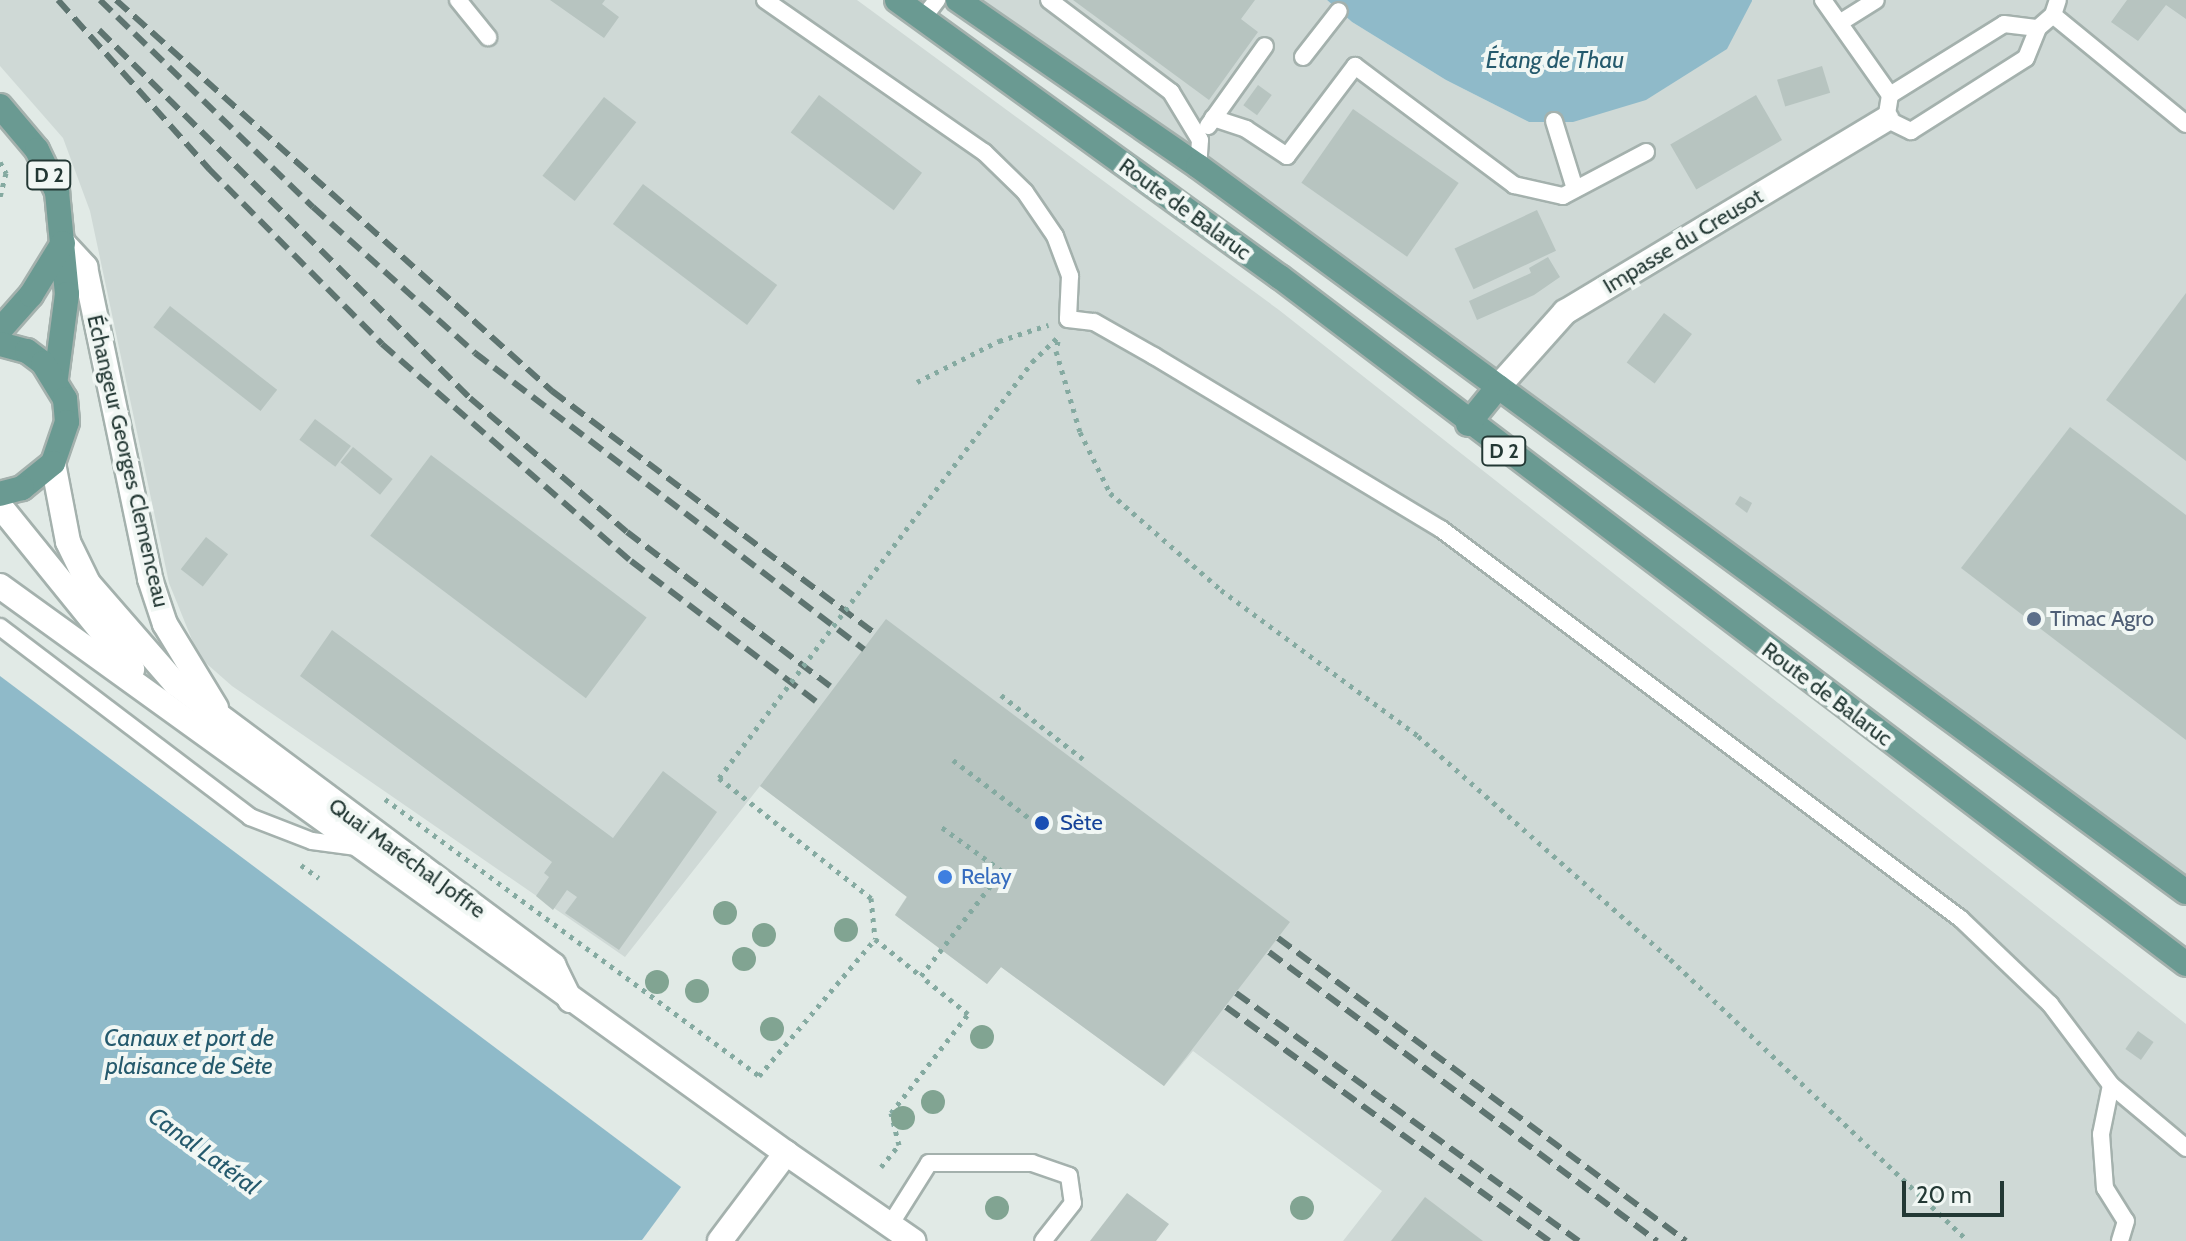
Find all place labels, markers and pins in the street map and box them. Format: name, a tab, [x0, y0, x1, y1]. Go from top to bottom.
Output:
place label: Timac Agro	[2050, 606, 2154, 632]
marker: Timac Agro	[2025, 610, 2043, 628]
place label: Sète	[1060, 810, 1103, 836]
marker: Sète	[1031, 812, 1053, 834]
place label: Relay	[961, 864, 1012, 890]
marker: Relay	[936, 868, 954, 886]

